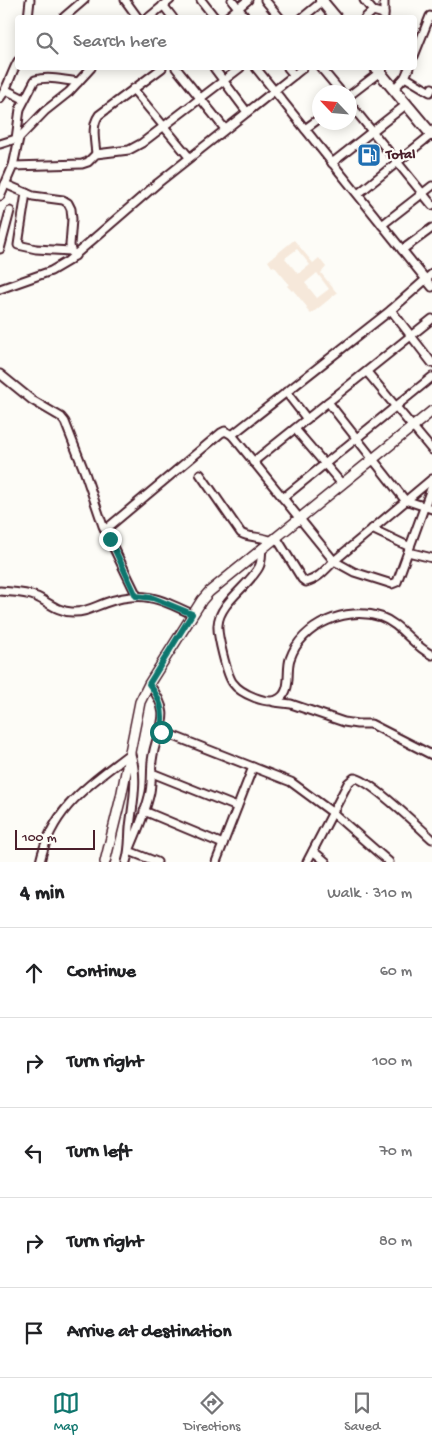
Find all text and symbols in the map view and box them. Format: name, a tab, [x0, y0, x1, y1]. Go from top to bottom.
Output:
search box	[15, 15, 417, 70]
icon: search	[33, 29, 61, 57]
text: Search here	[73, 31, 167, 54]
north arrow	[312, 85, 357, 130]
fuel station icon: Total	[356, 142, 382, 168]
place label: Total	[385, 147, 415, 164]
route end	[99, 528, 122, 551]
route start	[150, 721, 173, 744]
scale bar	[15, 827, 95, 850]
text: 100 m	[22, 830, 57, 847]
text: 4 min	[20, 882, 64, 907]
text: Walk · 310 m	[327, 885, 412, 904]
icon: ahead	[20, 959, 48, 987]
text: Continue	[67, 961, 136, 984]
text: 60 m	[380, 963, 412, 982]
icon: right	[20, 1049, 48, 1077]
text: Turn right	[67, 1051, 143, 1074]
text: 100 m	[372, 1053, 412, 1072]
icon: left	[20, 1139, 48, 1167]
text: Turn left	[67, 1141, 131, 1164]
text: 70 m	[379, 1143, 412, 1162]
icon: right	[20, 1229, 48, 1257]
text: Turn right	[67, 1231, 143, 1254]
text: 80 m	[379, 1233, 412, 1252]
icon: arrive	[20, 1319, 48, 1347]
text: Arrive at destination	[67, 1321, 231, 1344]
tab: Map	[52, 1389, 80, 1436]
tab: Directions	[184, 1389, 241, 1436]
tab: Saved	[344, 1389, 380, 1436]

